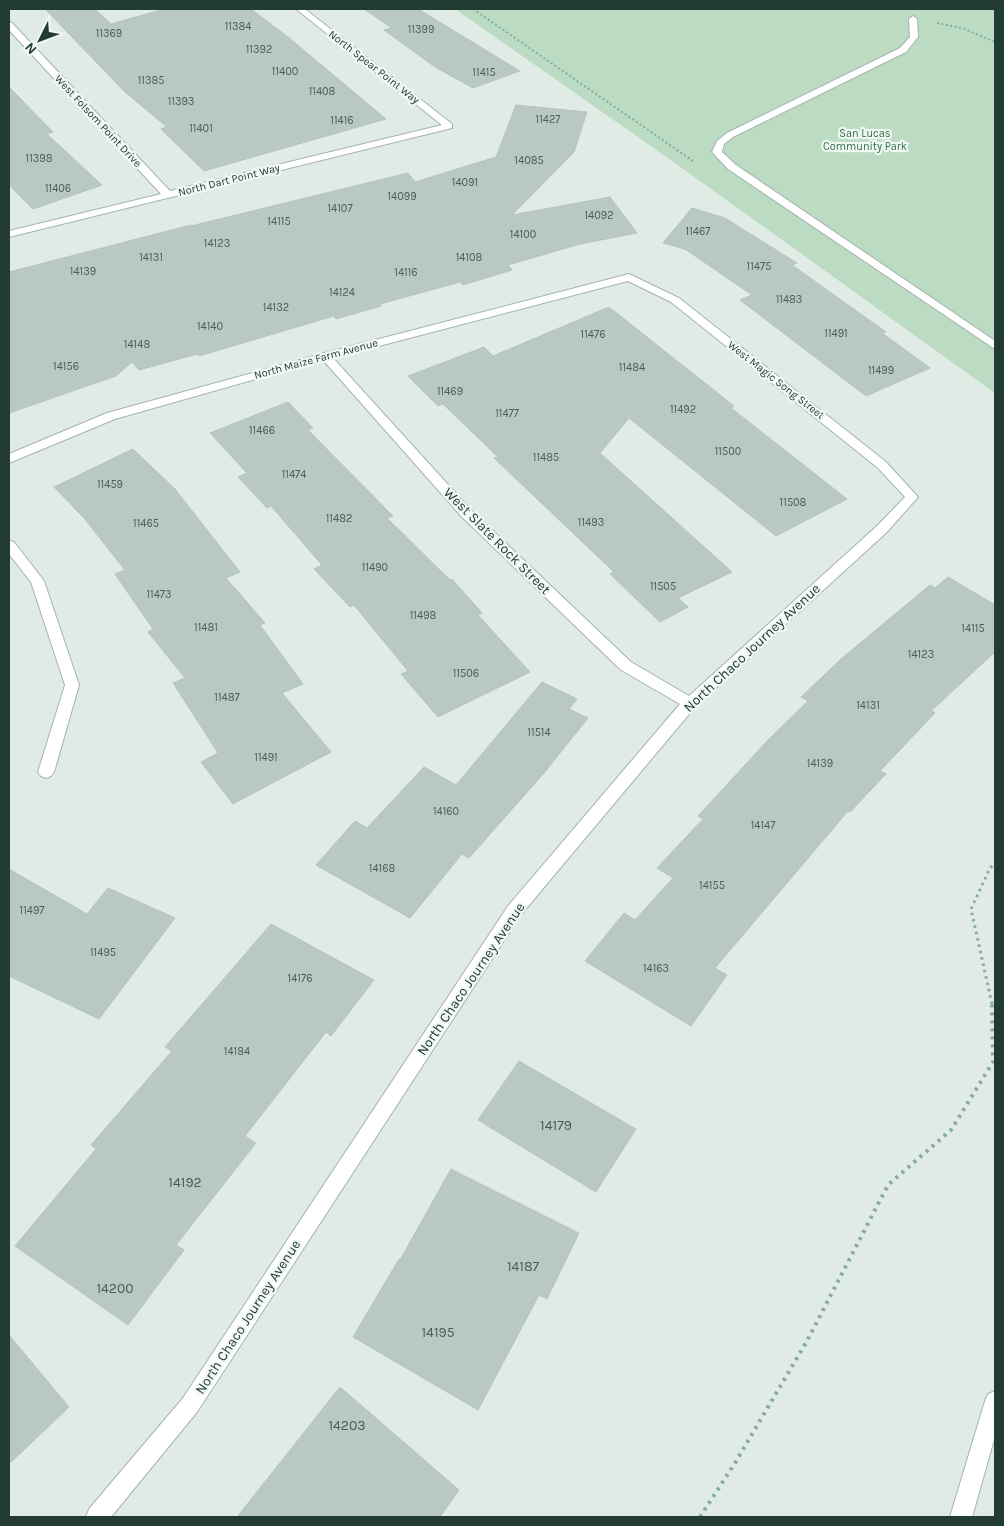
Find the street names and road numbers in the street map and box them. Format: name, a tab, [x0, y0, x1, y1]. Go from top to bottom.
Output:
street label: North Spear Point Way	[326, 27, 422, 107]
street label: West Folsom Point Drive	[52, 72, 144, 170]
street label: North Dart Point Way	[177, 161, 281, 199]
street label: North Maize Farm Avenue	[253, 336, 380, 382]
street label: West Magic Song Street	[725, 338, 827, 422]
street label: West Slate Rock Street	[440, 484, 554, 598]
street label: North Chaco Journey Avenue	[680, 580, 824, 716]
street label: North Chaco Journey Avenue	[413, 899, 529, 1059]
street label: North Chaco Journey Avenue	[192, 1237, 304, 1397]

